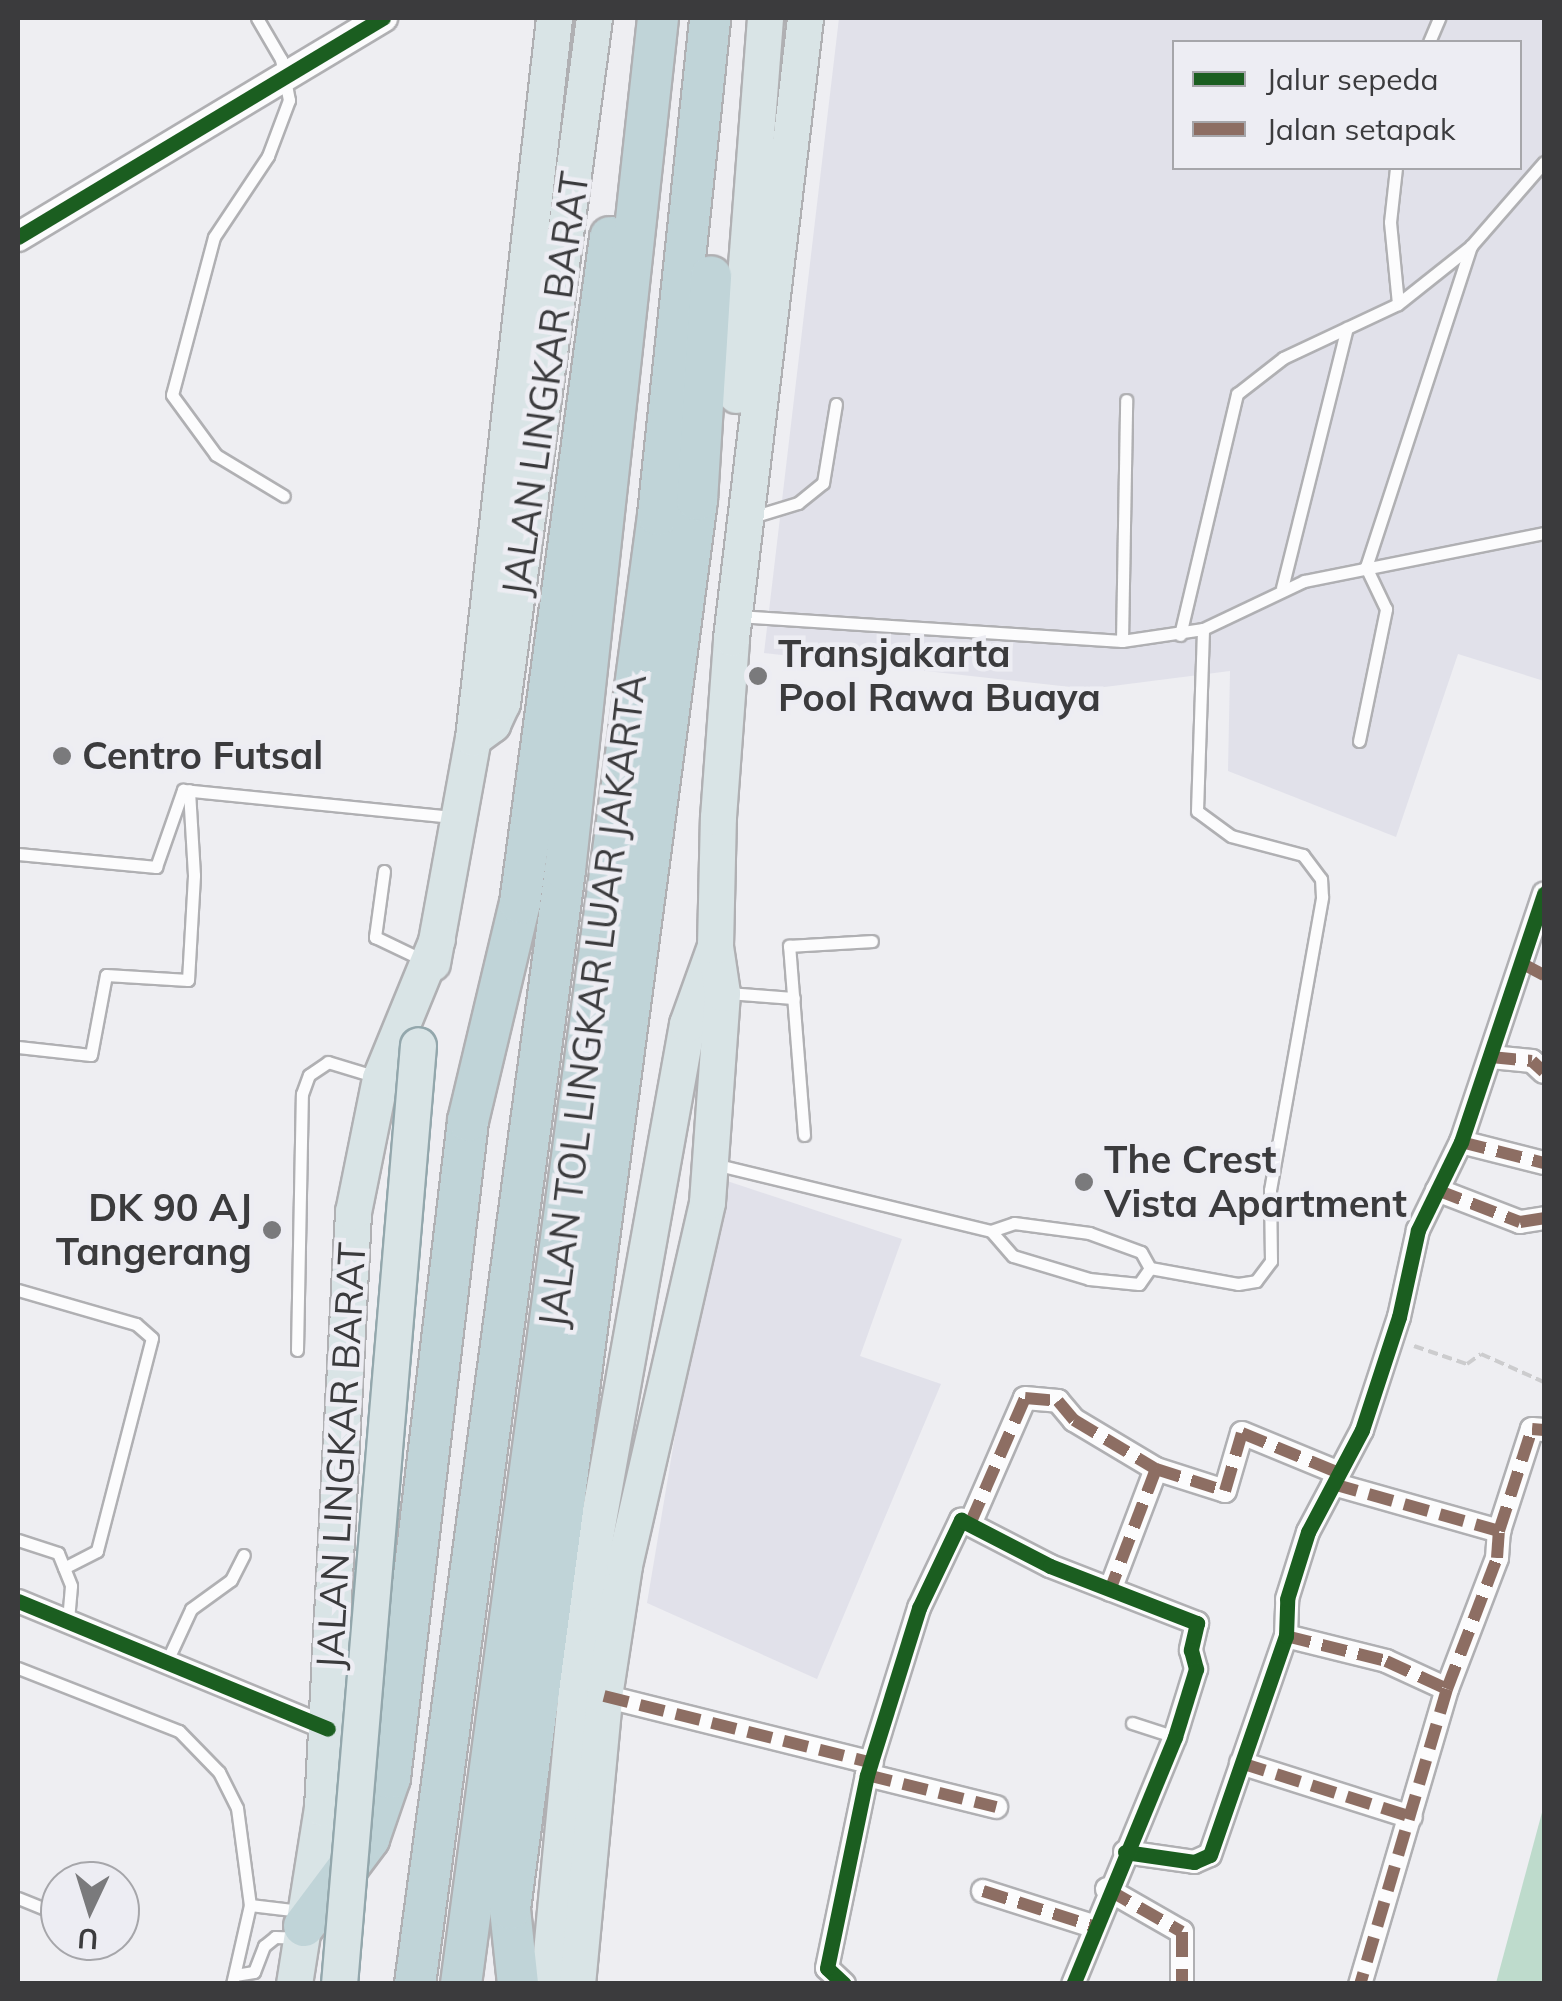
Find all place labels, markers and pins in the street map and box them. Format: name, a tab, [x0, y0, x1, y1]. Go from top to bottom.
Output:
place label: Transjakarta Pool Rawa Buaya	[778, 631, 1101, 721]
marker: Transjakarta Pool Rawa Buaya	[747, 665, 769, 687]
place label: Centro Futsal	[82, 733, 323, 779]
marker: Centro Futsal	[51, 745, 73, 767]
place label: The Crest Vista Apartment	[1104, 1137, 1407, 1226]
marker: The Crest Vista Apartment	[1073, 1171, 1095, 1193]
place label: DK 90 AJ Tangerang	[56, 1185, 252, 1274]
marker: DK 90 AJ Tangerang	[261, 1219, 283, 1241]

